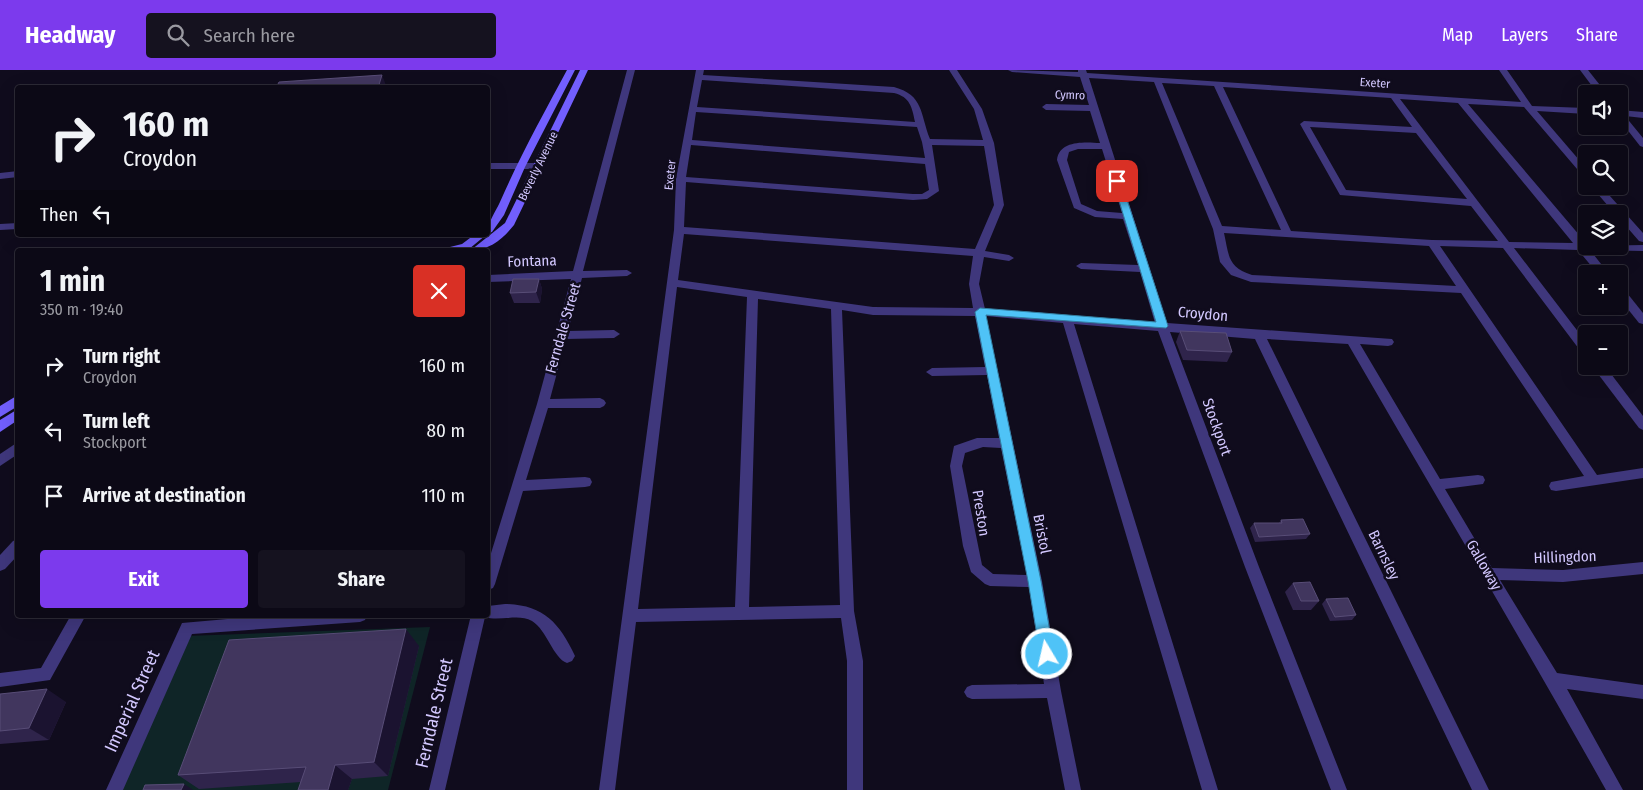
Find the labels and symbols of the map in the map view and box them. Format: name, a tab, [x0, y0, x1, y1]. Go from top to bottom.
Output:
street label: Exeter	[1359, 75, 1392, 91]
street label: Cymro	[1055, 87, 1085, 103]
street label: Beverly Avenue	[515, 129, 561, 203]
street label: Exeter	[661, 158, 679, 191]
pin	[1096, 160, 1138, 202]
street label: Fontana	[507, 251, 557, 271]
street label: Ferndale Street	[541, 280, 585, 375]
street label: Croydon	[1177, 303, 1229, 325]
street label: Stockport	[1198, 396, 1236, 458]
street label: Preston	[968, 489, 994, 537]
street label: Bristol	[1029, 513, 1055, 555]
street label: Barnsley	[1364, 527, 1404, 583]
street label: Galloway	[1462, 537, 1506, 594]
street label: Hillingdon	[1533, 547, 1597, 567]
position arrow	[1020, 627, 1072, 679]
street label: Imperial Street	[100, 646, 164, 756]
street label: Ferndale Street	[411, 656, 457, 770]

